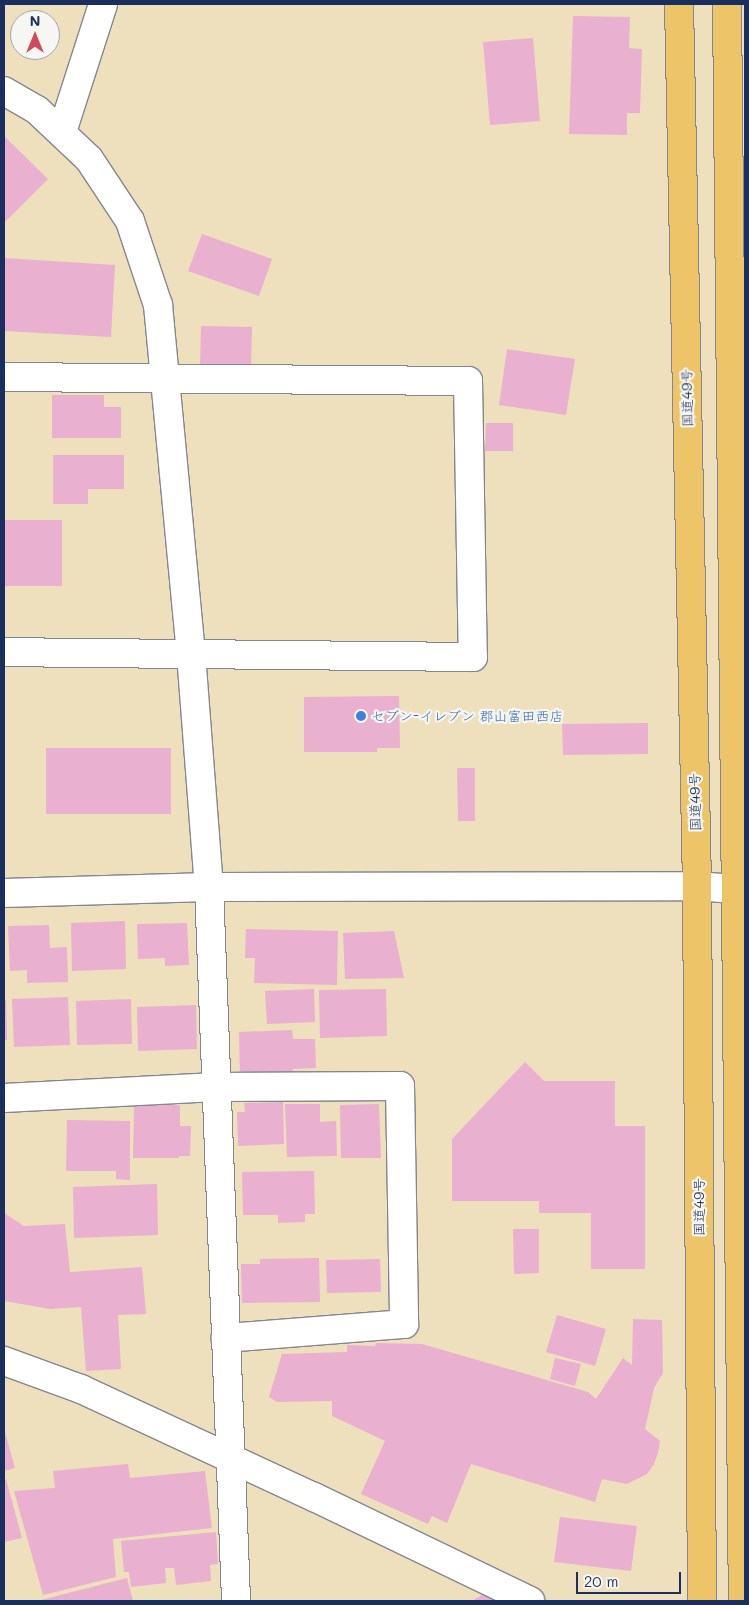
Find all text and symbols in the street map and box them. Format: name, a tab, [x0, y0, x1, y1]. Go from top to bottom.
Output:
north arrow	[10, 10, 60, 60]
text: N	[30, 11, 40, 30]
street label: 国道49号	[678, 369, 696, 427]
place label: セブン-イレブン 郡山富田西店	[371, 708, 563, 724]
marker: セブン-イレブン 郡山富田西店	[355, 710, 367, 722]
street label: 国道49号	[686, 773, 704, 831]
street label: 国道49号	[691, 1178, 707, 1236]
scale bar	[579, 1562, 684, 1594]
text: 20 m	[584, 1571, 618, 1591]

